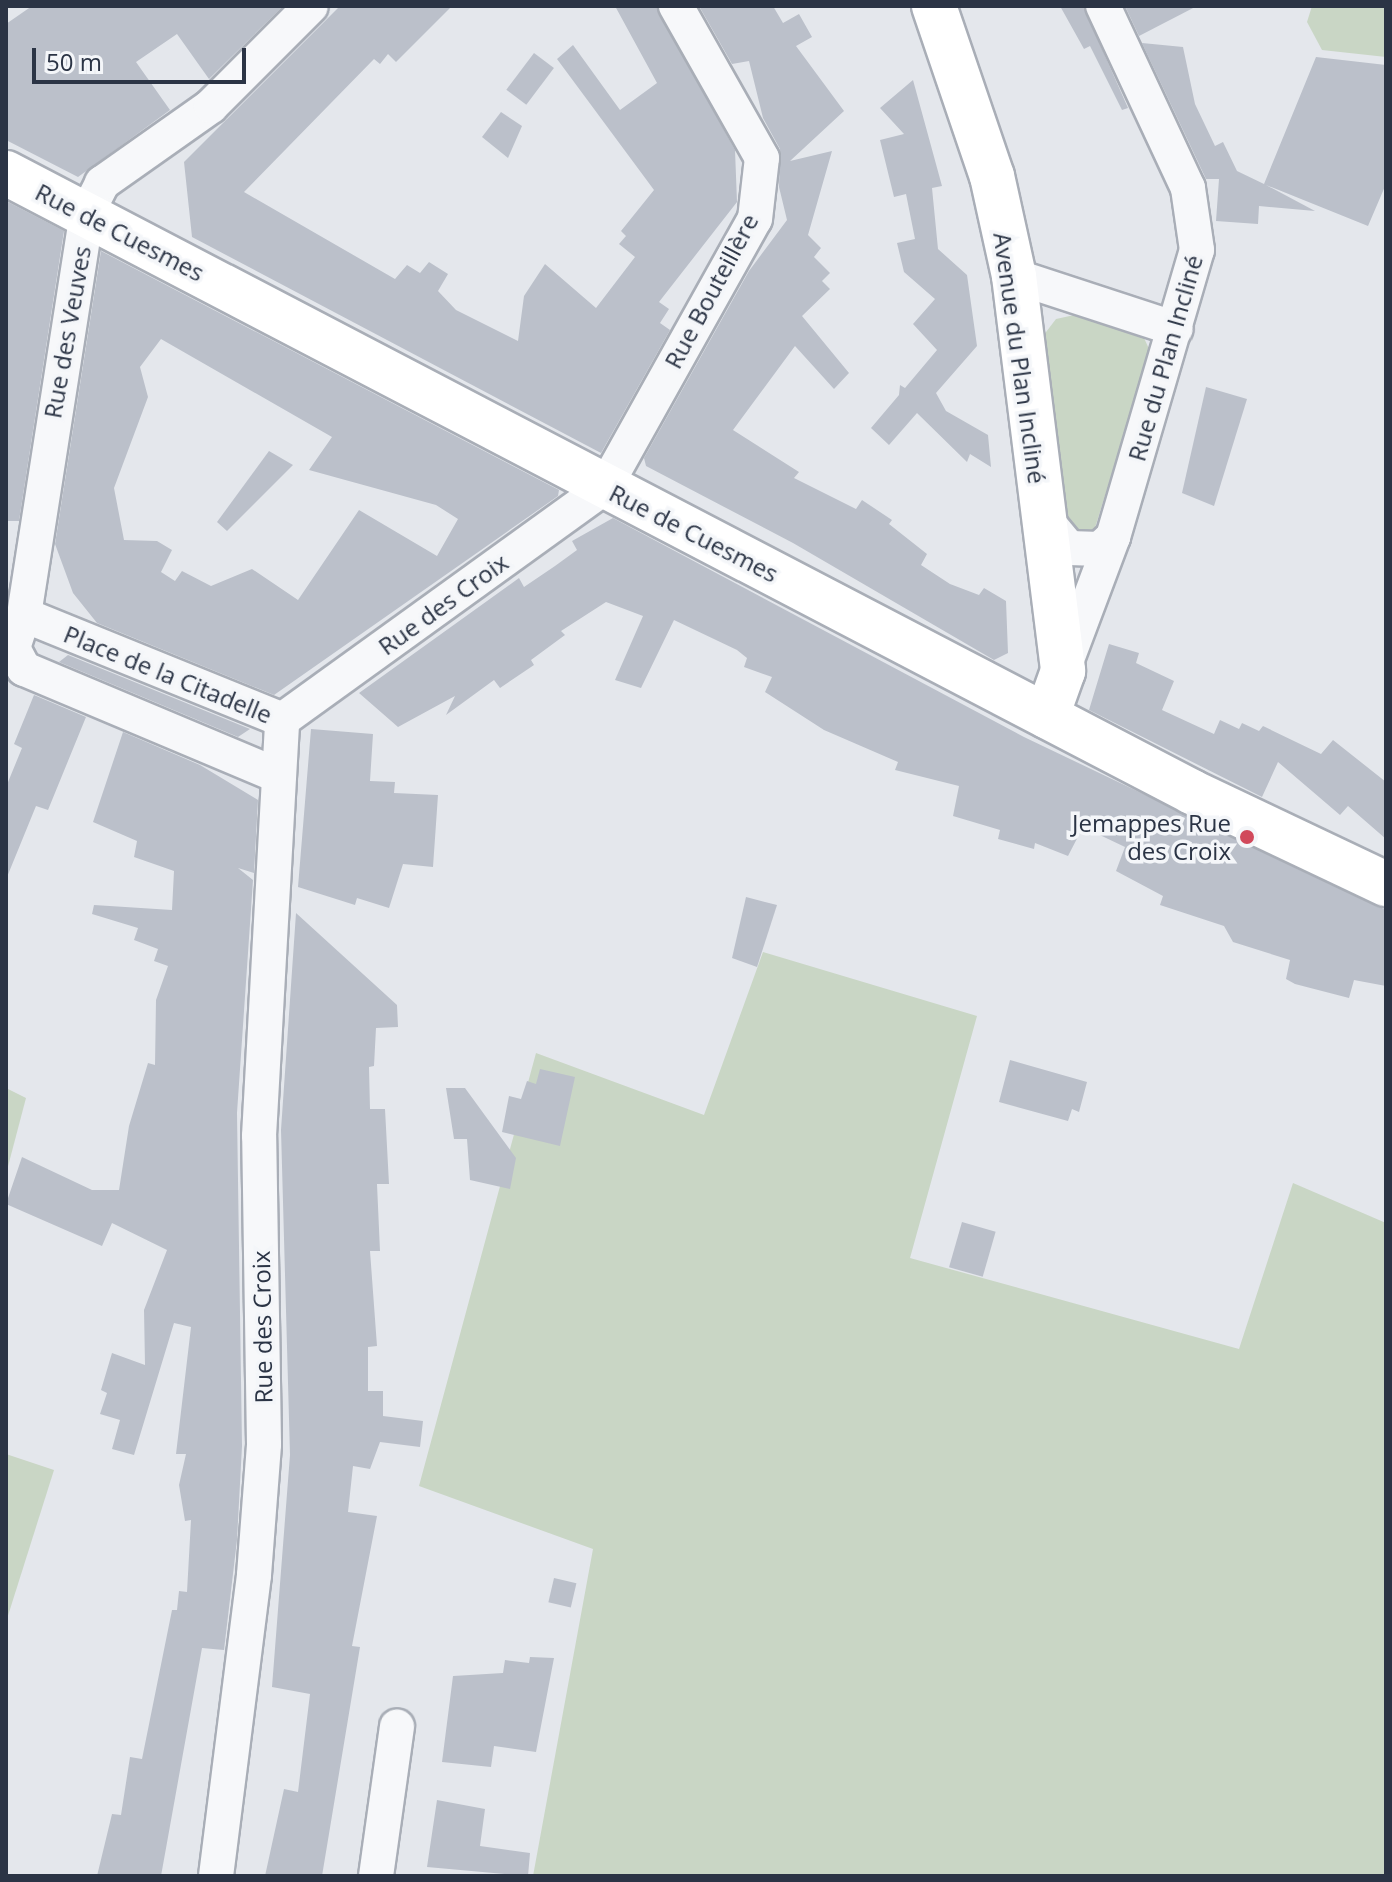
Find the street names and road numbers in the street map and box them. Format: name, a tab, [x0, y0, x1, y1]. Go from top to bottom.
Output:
street label: Rue de Cuesmes	[31, 177, 209, 287]
street label: Rue Bouteillère	[658, 209, 764, 373]
street label: Avenue du Plan Incliné	[988, 231, 1052, 485]
street label: Rue des Veuves	[38, 244, 96, 420]
street label: Rue du Plan Incliné	[1122, 252, 1208, 464]
street label: Rue de Cuesmes	[605, 478, 783, 588]
street label: Rue des Croix	[373, 547, 513, 661]
street label: Place de la Citadelle	[60, 619, 276, 729]
street label: Rue des Croix	[246, 1250, 278, 1404]

